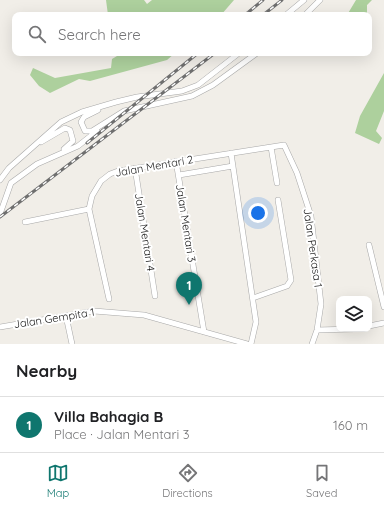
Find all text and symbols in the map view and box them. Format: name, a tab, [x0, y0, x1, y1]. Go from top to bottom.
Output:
search box	[12, 12, 372, 56]
icon: search	[26, 23, 48, 45]
text: Search here	[58, 25, 141, 44]
street label: Jalan Mentari 2	[114, 152, 194, 180]
street label: Jalan Mentari 3	[173, 183, 199, 263]
street label: Jalan Mentari 4	[132, 192, 158, 272]
your location	[248, 203, 268, 223]
street label: Jalan Perkasa 1	[301, 207, 325, 289]
pin: 1	[176, 272, 202, 305]
map controls	[336, 296, 372, 332]
button: layers	[336, 296, 372, 332]
street label: Jalan Gempita 1	[12, 305, 96, 331]
text: Nearby	[16, 360, 77, 381]
text: Villa Bahagia B	[54, 407, 163, 426]
text: 1	[26, 417, 32, 433]
text: 160 m	[333, 417, 368, 433]
text: Place · Jalan Mentari 3	[54, 426, 190, 442]
tab: Map	[47, 462, 69, 500]
tab: Directions	[162, 462, 213, 500]
tab: Saved	[306, 462, 337, 500]

